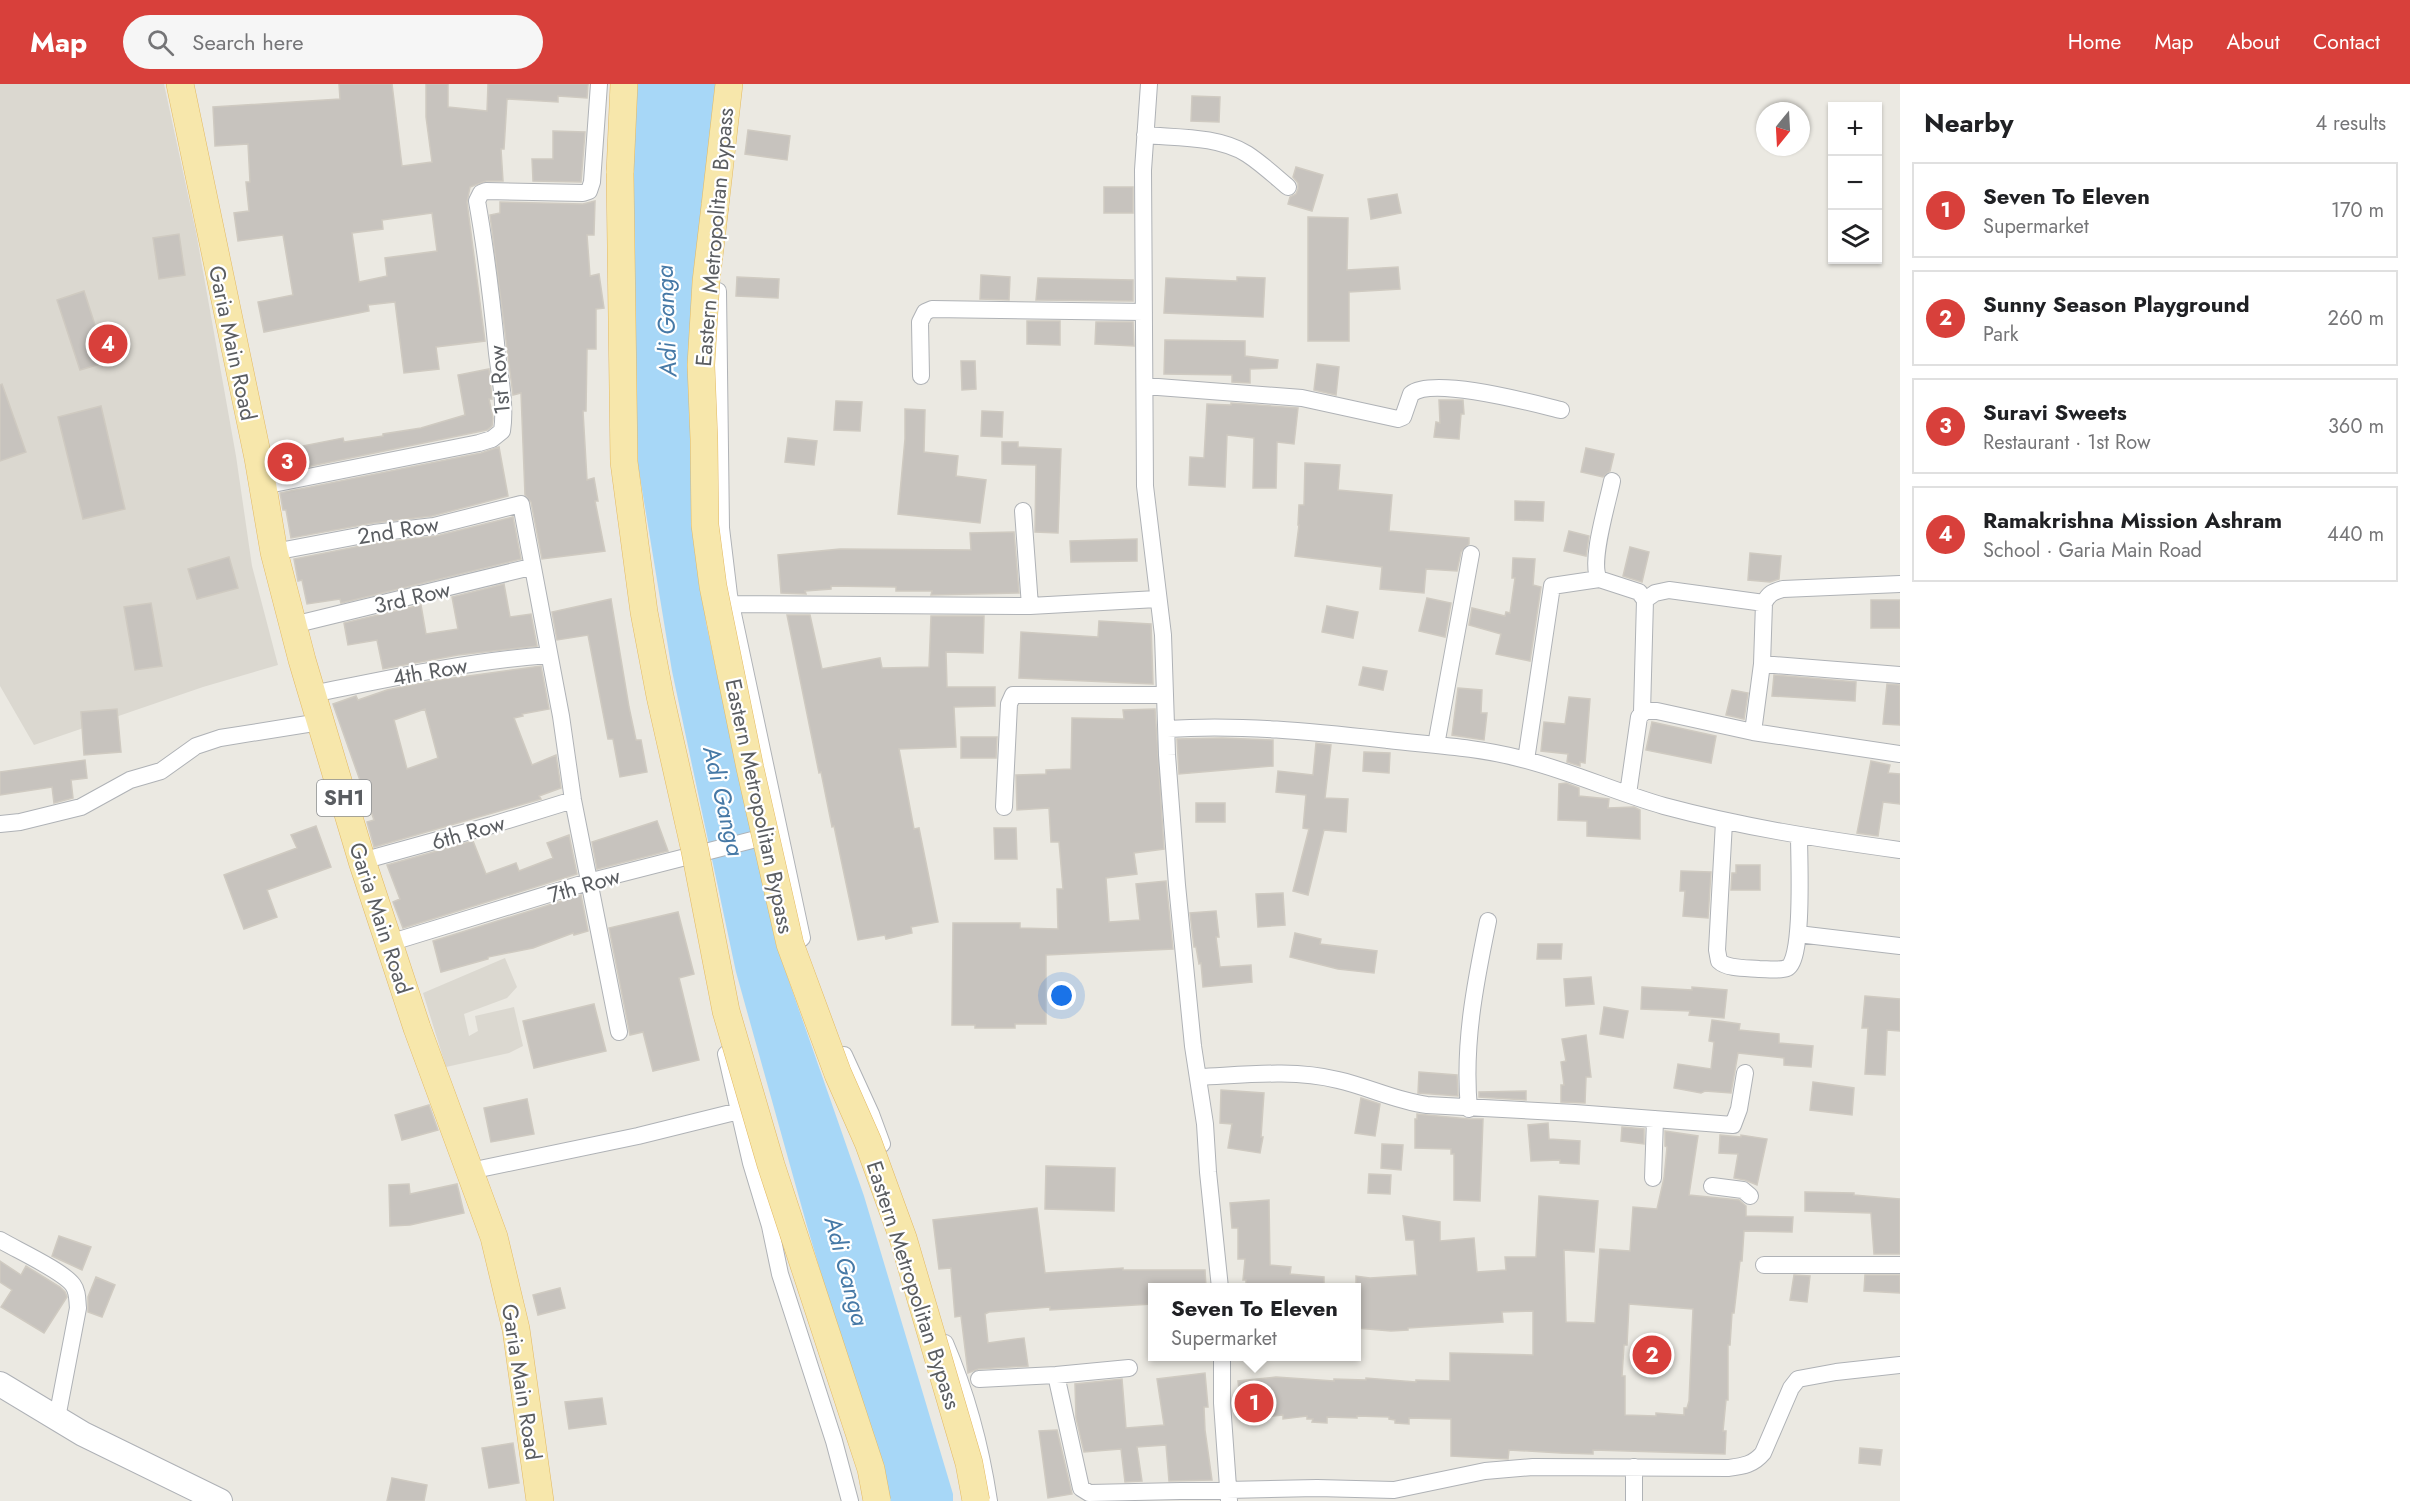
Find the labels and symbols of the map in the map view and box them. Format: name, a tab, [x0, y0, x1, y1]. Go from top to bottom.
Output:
north arrow	[1756, 102, 1810, 156]
street label: Eastern Metropolitan Bypass	[687, 106, 741, 368]
street label: Garia Main Road	[201, 262, 265, 424]
water label: Adi Ganga	[647, 264, 685, 379]
pin: 4	[88, 322, 128, 366]
street label: 1st Row	[480, 344, 518, 416]
pin: 3	[268, 440, 306, 484]
street label: 2nd Row	[355, 508, 441, 552]
street label: 3rd Row	[371, 573, 453, 621]
street label: 4th Row	[390, 649, 470, 693]
street label: Eastern Metropolitan Bypass	[717, 676, 803, 936]
water label: Adi Ganga	[694, 742, 754, 859]
road number: SH1	[317, 780, 371, 816]
street label: 6th Row	[428, 806, 509, 858]
street label: Garia Main Road	[341, 838, 421, 998]
street label: 7th Row	[544, 859, 624, 911]
your location	[1047, 981, 1076, 1010]
street label: Eastern Metropolitan Bypass	[859, 1157, 969, 1414]
water label: Adi Ganga	[815, 1211, 878, 1330]
street label: Garia Main Road	[494, 1302, 550, 1462]
pin: 2	[1632, 1332, 1672, 1378]
pin: 1	[1234, 1380, 1274, 1426]

